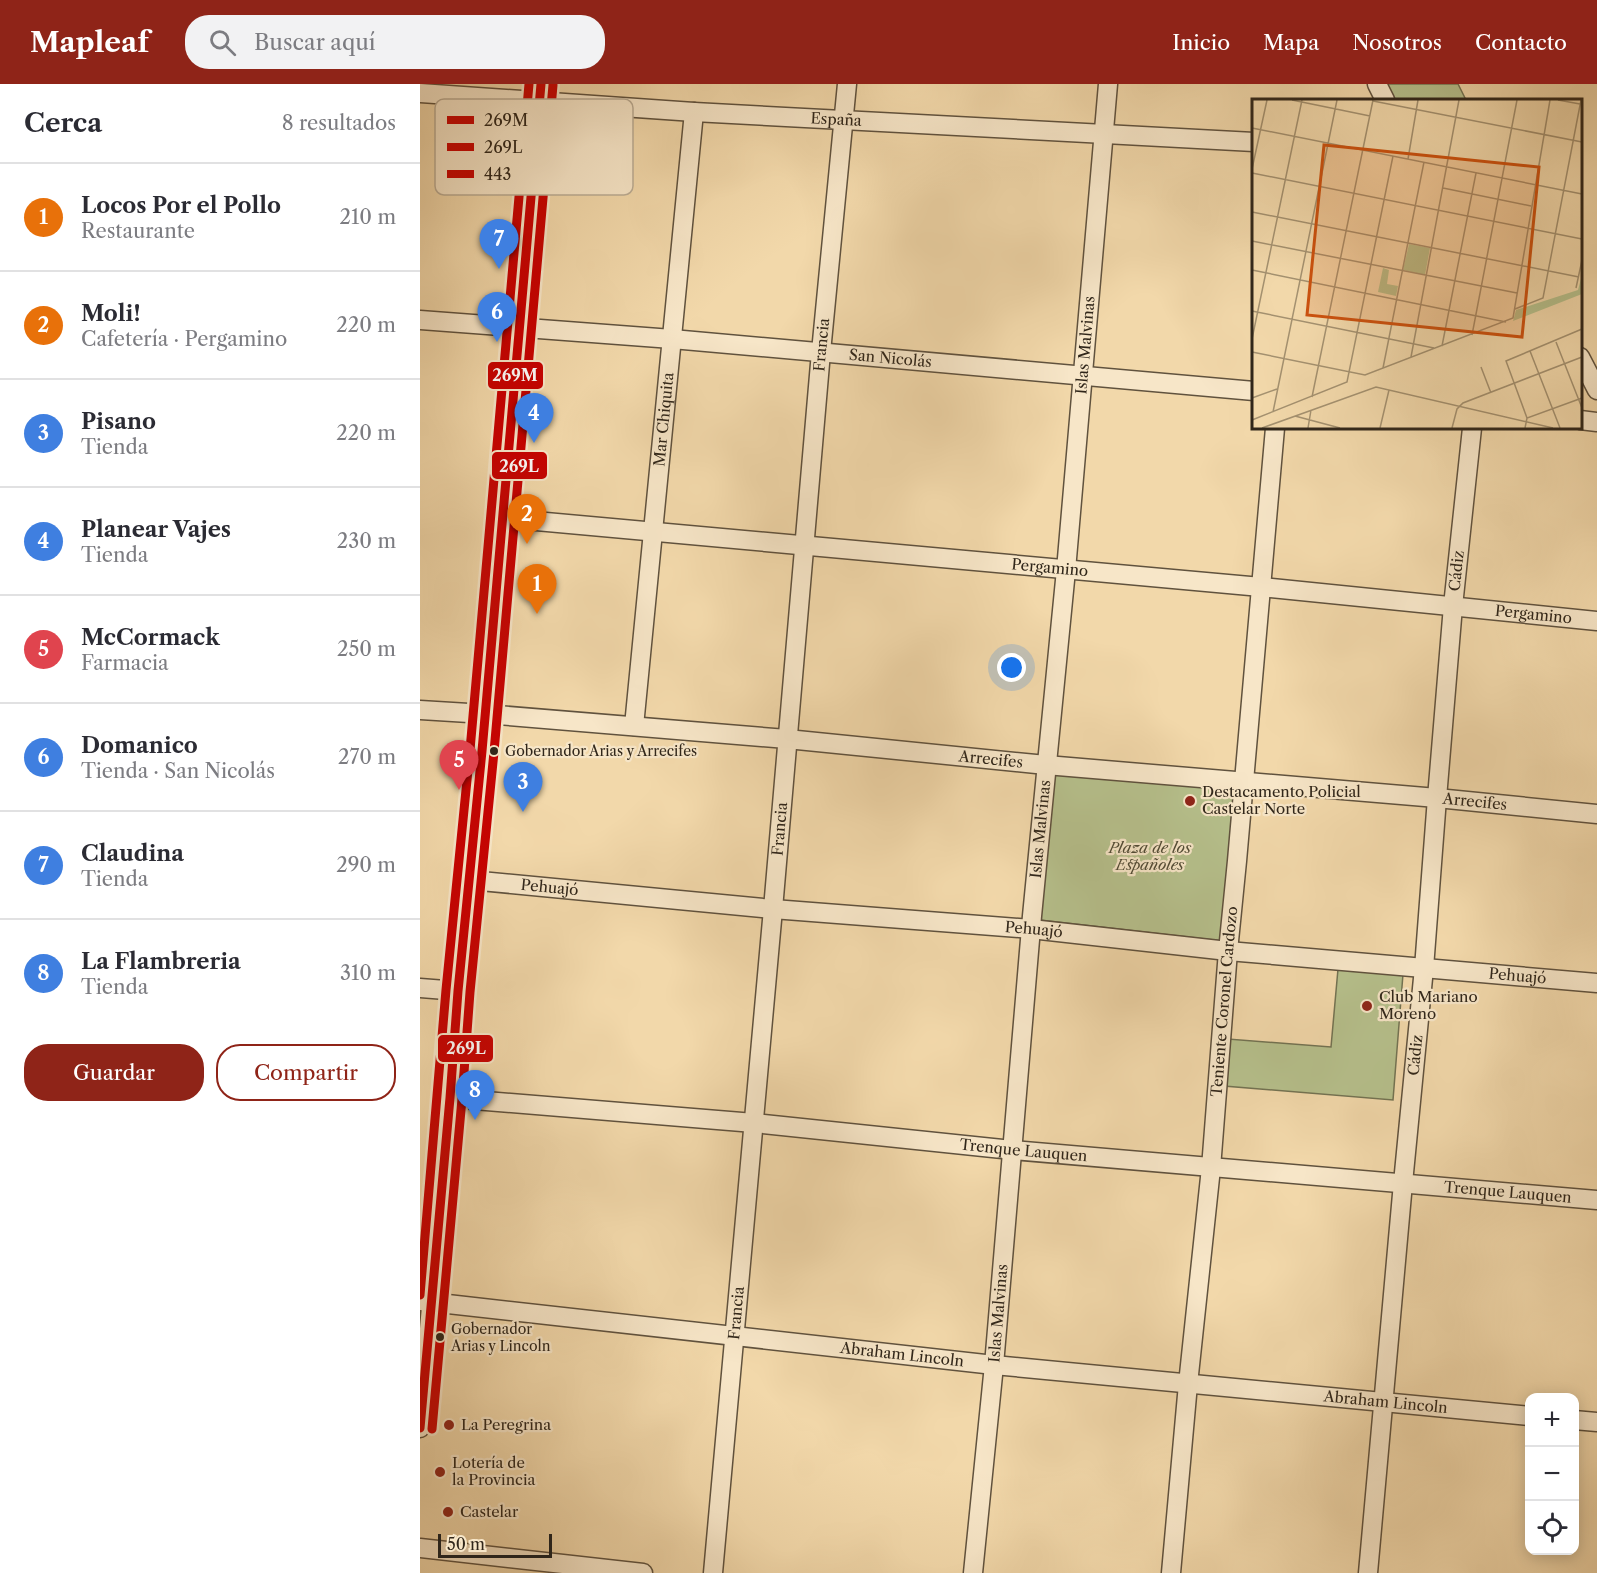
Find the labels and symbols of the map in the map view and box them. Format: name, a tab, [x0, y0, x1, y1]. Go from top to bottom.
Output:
legend	[435, 99, 633, 195]
inset map	[1252, 99, 1582, 429]
street label: España	[810, 108, 862, 130]
text: 269M	[484, 110, 528, 130]
text: 269L	[484, 137, 523, 157]
text: 443	[484, 164, 511, 184]
pin: 7	[480, 220, 518, 269]
pin: 6	[478, 292, 517, 342]
street label: Islas Malvinas	[1071, 295, 1099, 395]
street label: Francia	[809, 317, 833, 372]
street label: San Nicolás	[848, 345, 933, 371]
line badge: 269M	[487, 361, 544, 390]
text: 269M	[492, 365, 538, 385]
street label: Mar Chiquita	[649, 371, 678, 467]
pin: 4	[514, 394, 554, 443]
line badge: 269L	[491, 451, 548, 480]
text: 269L	[499, 456, 539, 476]
pin: 2	[508, 494, 546, 544]
street label: Cádiz	[1445, 549, 1468, 592]
street label: Pergamino	[1011, 554, 1089, 580]
pin: 1	[518, 564, 556, 614]
street label: Pergamino	[1494, 601, 1573, 627]
your location	[997, 653, 1026, 682]
pin: 5	[440, 740, 478, 790]
place label: Gobernador Arias y Arrecifes	[505, 742, 697, 760]
marker: Gobernador Arias y Arrecifes	[488, 745, 500, 757]
street label: Arrecifes	[957, 746, 1024, 772]
pin: 3	[504, 762, 542, 812]
street label: Islas Malvinas	[1026, 779, 1054, 879]
place label: Destacamento Policial Castelar Norte	[1202, 782, 1361, 818]
street label: Arrecifes	[1441, 789, 1508, 814]
marker: Destacamento Policial Castelar Norte	[1183, 794, 1197, 808]
street label: Francia	[768, 801, 791, 857]
park label: Plaza de los Españoles	[1108, 838, 1192, 874]
street label: Pehuajó	[520, 875, 579, 899]
street label: Teniente Coronel Cardozo	[1207, 905, 1241, 1097]
street label: Pehuajó	[1004, 917, 1064, 941]
street label: Pehuajó	[1488, 964, 1547, 988]
place label: Club Mariano Moreno	[1379, 987, 1478, 1023]
marker: Club Mariano Moreno	[1360, 999, 1374, 1013]
line badge: 269L	[437, 1034, 494, 1063]
street label: Cádiz	[1404, 1034, 1426, 1076]
text: 269L	[446, 1038, 486, 1058]
pin: 8	[456, 1070, 494, 1120]
street label: Trenque Lauquen	[959, 1135, 1089, 1165]
street label: Trenque Lauquen	[1443, 1177, 1573, 1207]
street label: Islas Malvinas	[984, 1263, 1012, 1363]
street label: Francia	[724, 1285, 748, 1341]
place label: Gobernador Arias y Lincoln	[450, 1320, 551, 1355]
marker: Gobernador Arias y Lincoln	[434, 1331, 446, 1343]
street label: Abraham Lincoln	[838, 1338, 966, 1371]
street label: Abraham Lincoln	[1322, 1386, 1449, 1417]
place label: La Peregrina	[461, 1415, 551, 1434]
marker: La Peregrina	[442, 1418, 456, 1432]
place label: Lotería de la Provincia	[452, 1453, 535, 1489]
marker: Lotería de la Provincia	[433, 1465, 447, 1479]
place label: Castelar	[460, 1502, 519, 1521]
marker: Castelar	[441, 1505, 455, 1519]
scale bar	[438, 1531, 552, 1558]

